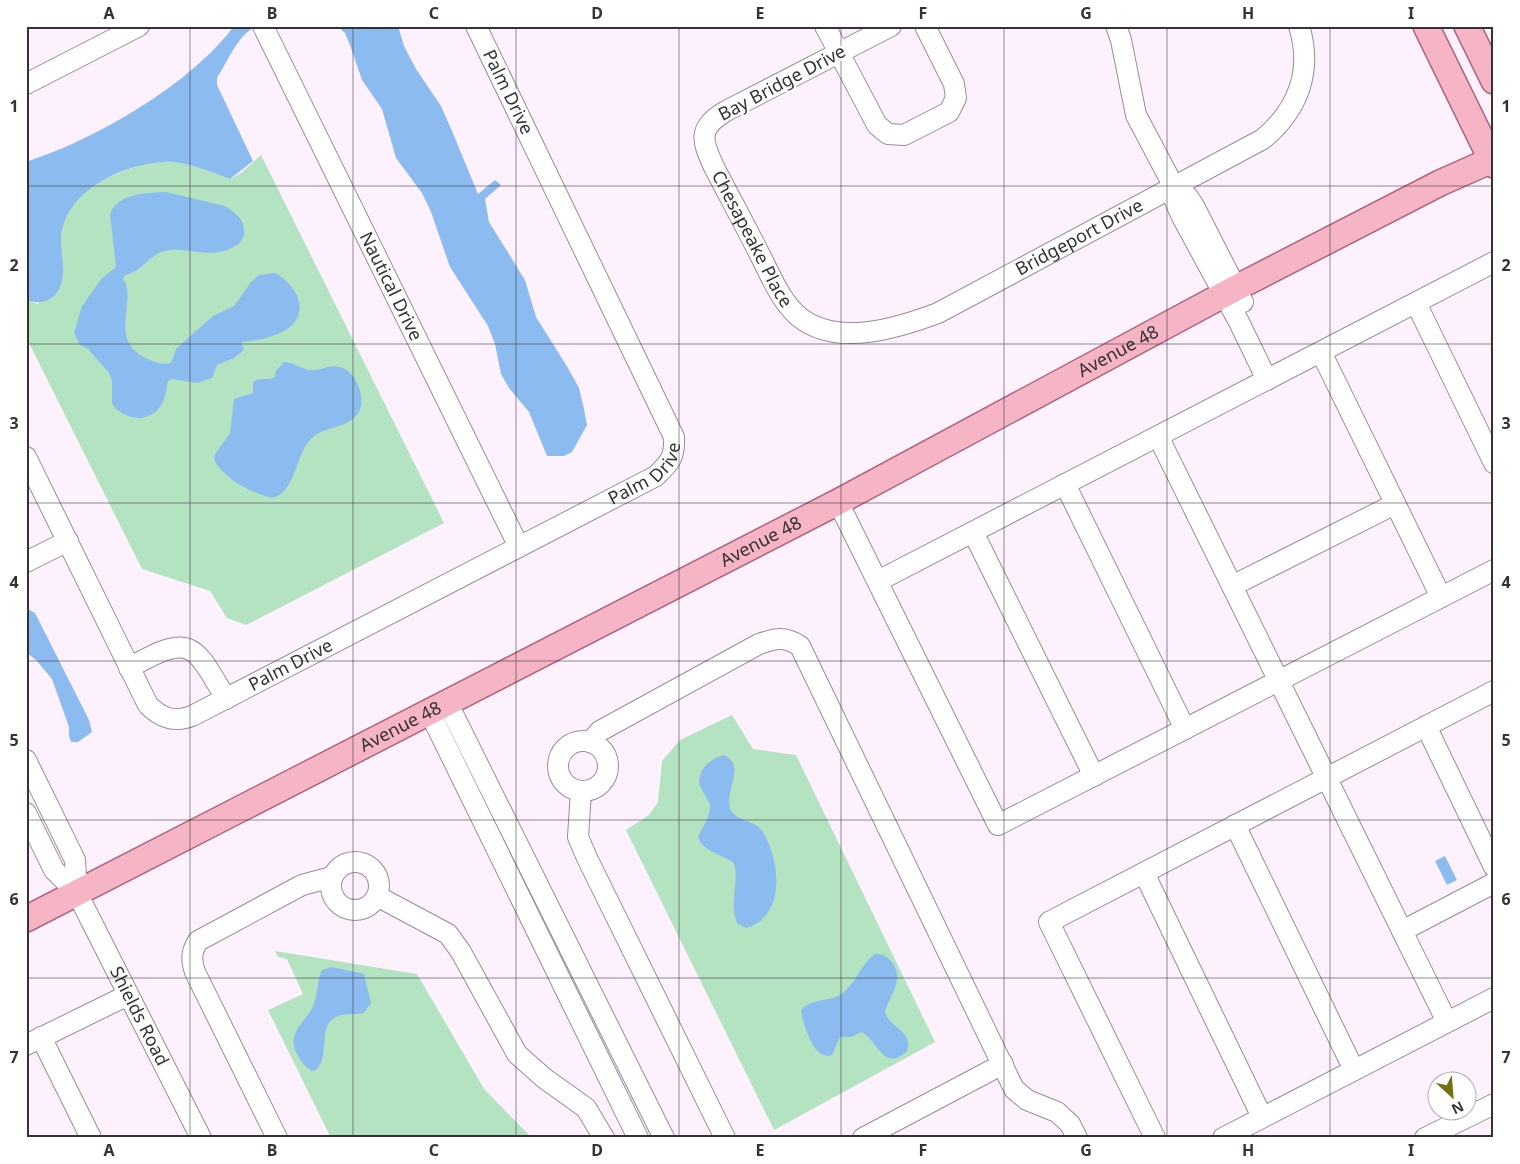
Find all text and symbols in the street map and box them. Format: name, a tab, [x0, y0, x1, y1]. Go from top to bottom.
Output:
text: A	[103, 2, 115, 24]
text: B	[267, 2, 277, 24]
text: C	[429, 2, 439, 24]
text: D	[591, 2, 603, 24]
text: E	[756, 2, 765, 24]
text: F	[919, 2, 927, 24]
text: G	[1080, 2, 1092, 24]
text: H	[1242, 2, 1254, 24]
text: I	[1408, 2, 1414, 24]
street label: Bay Bridge Drive	[714, 38, 849, 126]
street label: Palm Drive	[478, 45, 540, 138]
text: 1	[9, 95, 19, 117]
text: 1	[1501, 95, 1511, 117]
street label: Chesapeake Place	[707, 166, 799, 312]
street label: Bridgeport Drive	[1011, 193, 1147, 280]
street label: Nautical Drive	[355, 227, 429, 344]
text: 2	[9, 254, 19, 276]
text: 2	[1501, 254, 1511, 276]
street label: Avenue 48	[1073, 319, 1162, 382]
text: 3	[9, 412, 19, 434]
text: 3	[1501, 412, 1511, 434]
street label: Palm Drive	[604, 441, 685, 510]
street label: Avenue 48	[715, 510, 805, 572]
text: 4	[9, 571, 19, 593]
text: 4	[1501, 571, 1511, 593]
street label: Palm Drive	[244, 632, 336, 696]
street label: Avenue 48	[355, 695, 445, 757]
text: 5	[9, 729, 19, 751]
text: 5	[1501, 729, 1511, 751]
text: 6	[9, 888, 19, 910]
text: 6	[1501, 888, 1511, 910]
street label: Shields Road	[105, 962, 175, 1069]
text: 7	[9, 1046, 19, 1068]
text: 7	[1501, 1046, 1511, 1068]
north arrow	[1428, 1072, 1478, 1122]
text: N	[1449, 1097, 1467, 1119]
text: A	[103, 1139, 115, 1161]
text: B	[267, 1139, 277, 1161]
text: C	[429, 1139, 439, 1161]
text: D	[591, 1139, 603, 1161]
text: E	[756, 1139, 765, 1161]
text: F	[919, 1139, 927, 1161]
text: G	[1080, 1139, 1092, 1161]
text: H	[1242, 1139, 1254, 1161]
text: I	[1408, 1139, 1414, 1161]

